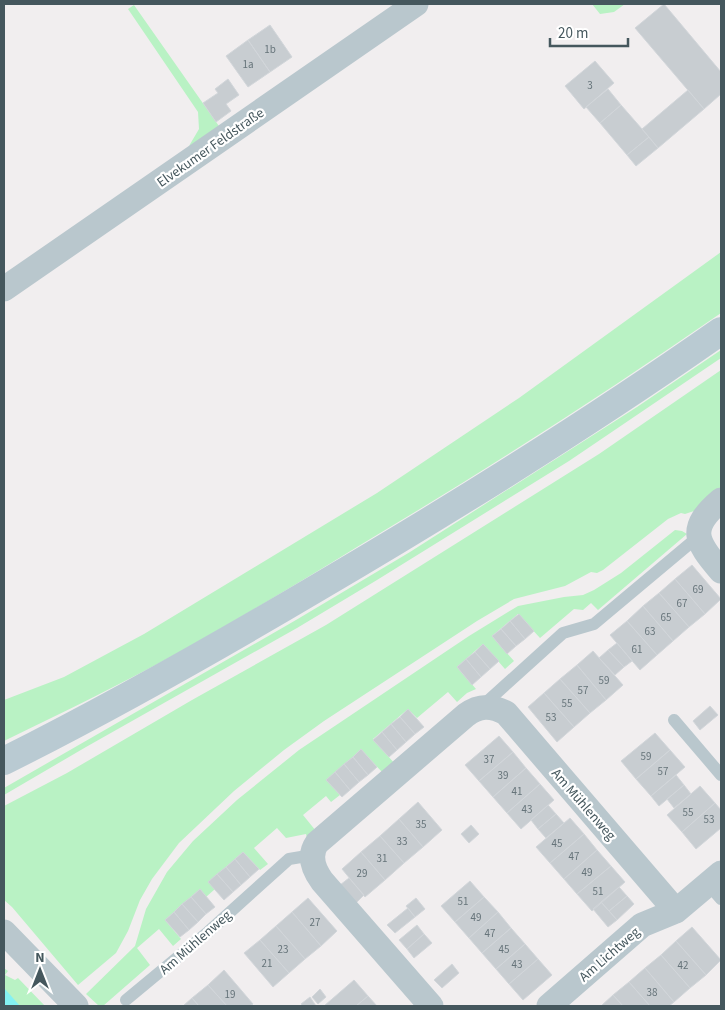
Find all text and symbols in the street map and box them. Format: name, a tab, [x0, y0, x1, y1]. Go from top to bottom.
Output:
scale bar	[550, 15, 628, 47]
text: 20 m	[558, 23, 588, 44]
house number: 1b	[264, 42, 276, 57]
house number: 1a	[242, 57, 254, 72]
house number: 3	[587, 78, 593, 93]
street label: Elvekumer Feldstraße	[153, 103, 268, 192]
house number: 69	[693, 582, 703, 597]
house number: 67	[677, 596, 687, 611]
house number: 65	[661, 610, 671, 625]
house number: 63	[645, 624, 655, 639]
house number: 61	[632, 642, 642, 657]
house number: 59	[599, 673, 609, 688]
house number: 57	[578, 683, 588, 698]
house number: 55	[562, 696, 572, 711]
house number: 53	[546, 710, 556, 725]
house number: 59	[641, 749, 651, 764]
house number: 37	[484, 752, 494, 767]
street label: Am Mühlenweg	[546, 764, 620, 845]
house number: 57	[658, 764, 668, 779]
house number: 39	[498, 768, 508, 783]
house number: 41	[512, 784, 522, 799]
house number: 43	[522, 802, 532, 817]
house number: 55	[683, 805, 693, 820]
house number: 53	[704, 812, 714, 827]
house number: 35	[416, 817, 426, 832]
house number: 33	[397, 834, 407, 849]
house number: 45	[552, 836, 562, 851]
house number: 47	[569, 849, 579, 864]
house number: 31	[377, 851, 387, 866]
house number: 49	[582, 865, 592, 880]
house number: 29	[357, 866, 367, 881]
house number: 51	[593, 884, 603, 899]
house number: 51	[458, 894, 468, 909]
street label: Am Mühlenweg	[155, 906, 236, 980]
house number: 49	[471, 910, 481, 925]
house number: 27	[310, 915, 320, 930]
street label: Am Lichtweg	[575, 923, 644, 987]
house number: 47	[485, 926, 495, 941]
house number: 23	[278, 942, 288, 957]
house number: 45	[499, 942, 509, 957]
north arrow	[15, 945, 65, 995]
text: N	[35, 948, 45, 968]
house number: 21	[262, 956, 272, 971]
house number: 43	[512, 957, 522, 972]
house number: 42	[678, 958, 688, 973]
house number: 38	[647, 985, 658, 1000]
house number: 19	[225, 987, 235, 1002]

